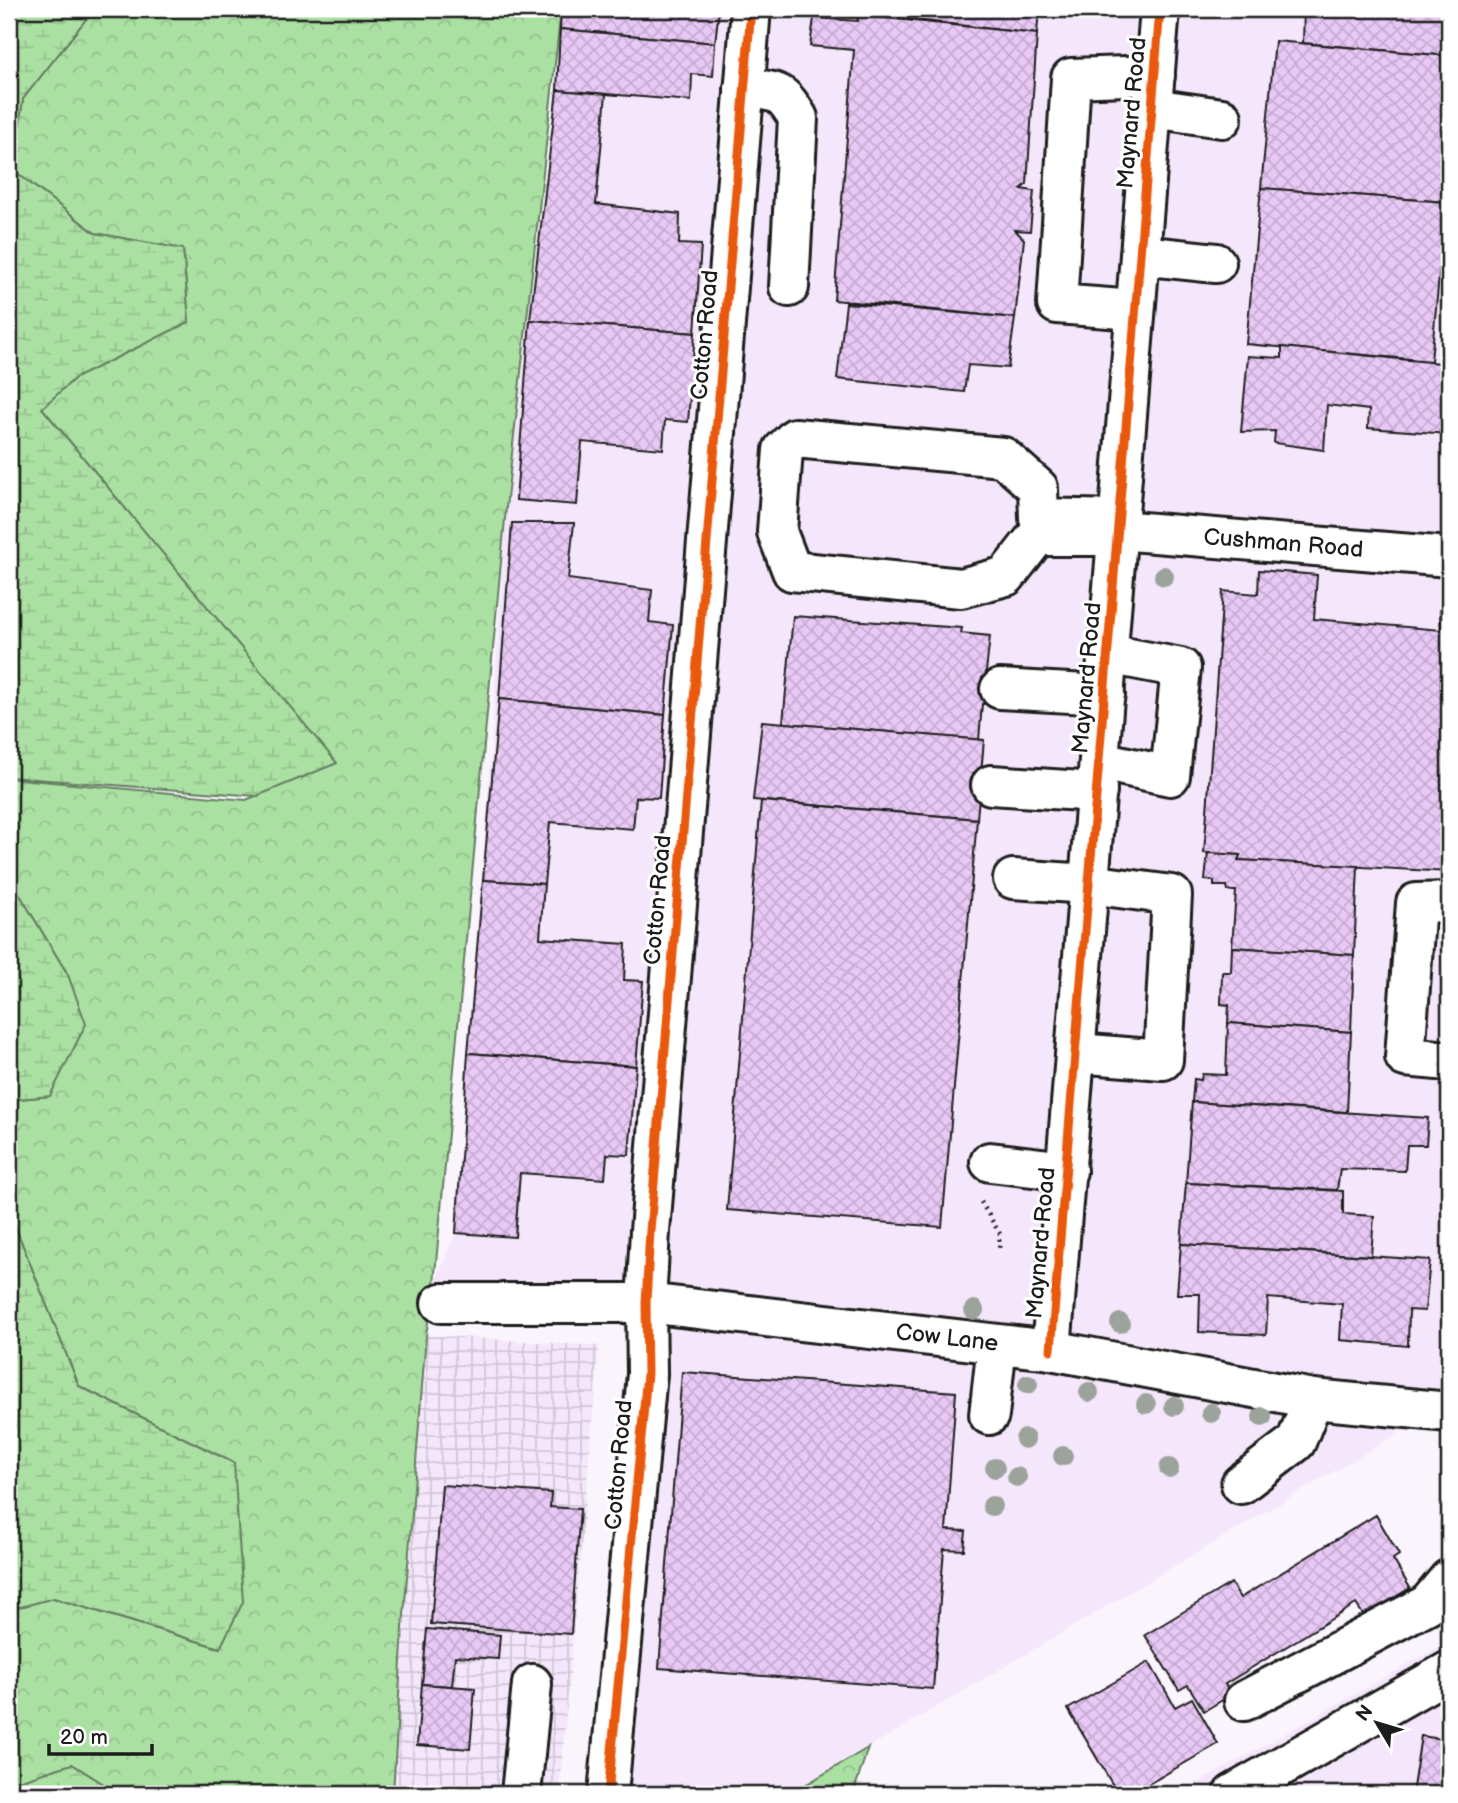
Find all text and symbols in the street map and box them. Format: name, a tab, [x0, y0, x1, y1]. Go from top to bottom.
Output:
street label: Maynard Road	[1111, 36, 1153, 190]
street label: Cotton Road	[685, 269, 725, 401]
street label: Cushman Road	[1202, 523, 1364, 564]
street label: Maynard Road	[1066, 601, 1108, 755]
street label: Cotton Road	[638, 834, 678, 966]
street label: Maynard Road	[1020, 1166, 1062, 1320]
street label: Cow Lane	[894, 1318, 1000, 1358]
street label: Cotton Road	[599, 1399, 639, 1531]
north arrow	[1342, 1688, 1412, 1758]
text: N	[1351, 1701, 1378, 1726]
scale bar	[49, 1712, 152, 1756]
text: 20 m	[60, 1725, 108, 1750]

